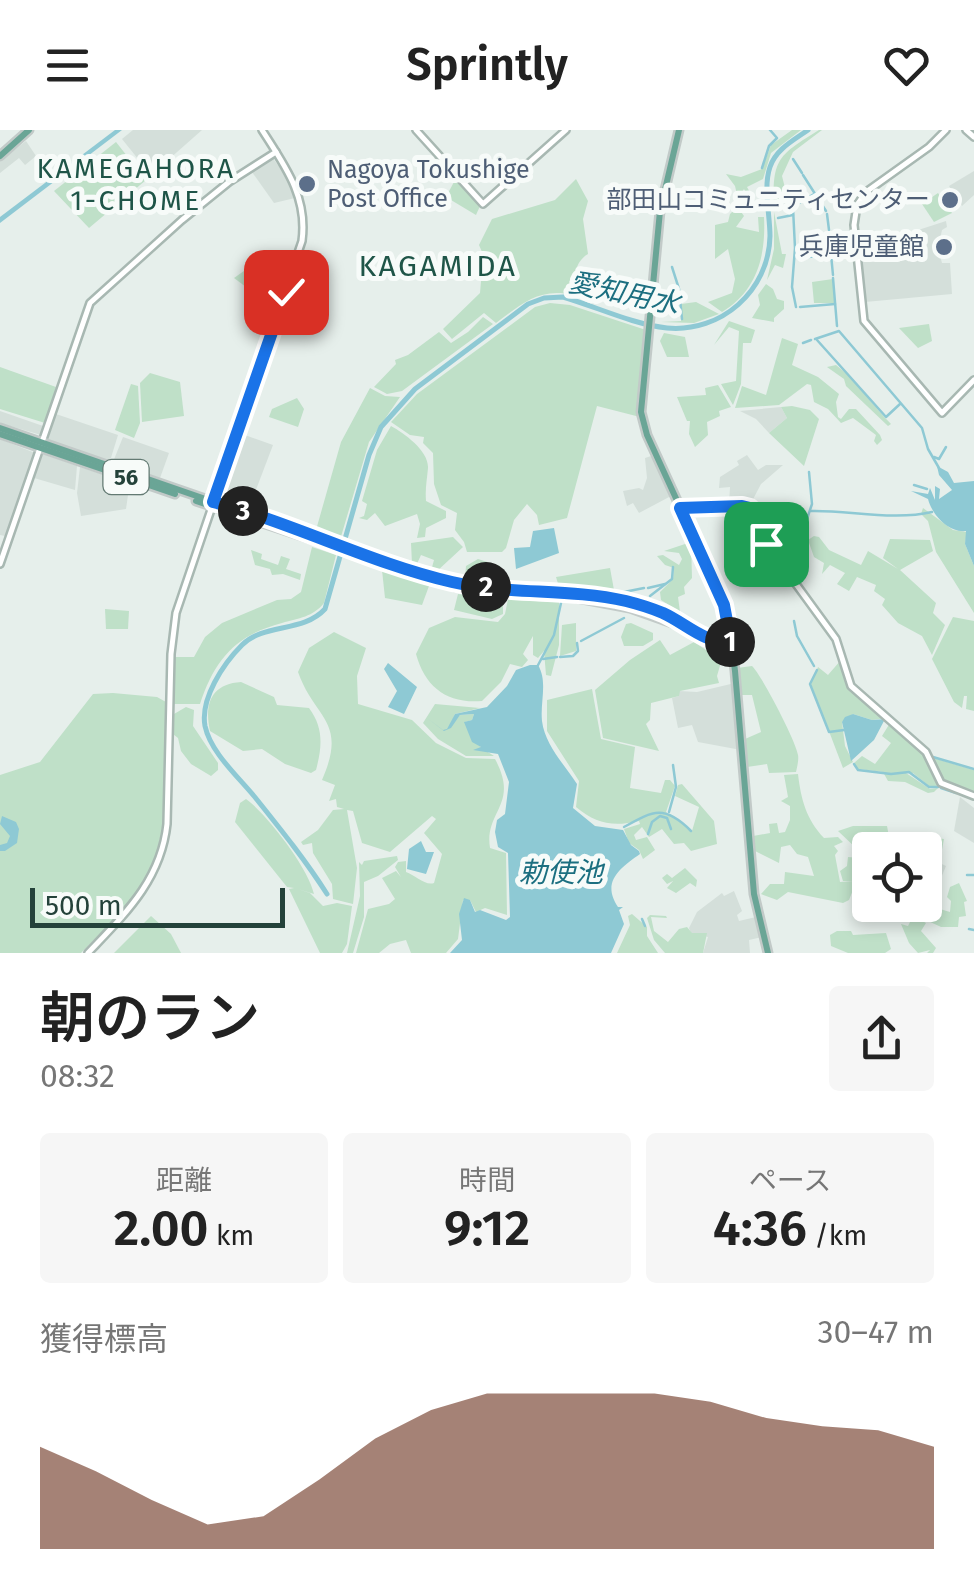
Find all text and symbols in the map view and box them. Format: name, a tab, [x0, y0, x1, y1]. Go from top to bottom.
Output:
icon: menu	[40, 38, 95, 93]
text: Sprintly	[406, 38, 568, 92]
icon: heart	[879, 38, 934, 93]
district label: KAMEGAHORA 1-CHOME	[36, 152, 236, 217]
place label: Nagoya Tokushige Post Office	[327, 155, 530, 214]
marker: Nagoya Tokushige Post Office	[296, 173, 318, 195]
place label: 部田山コミュニティセンター	[606, 185, 930, 215]
marker: 部田山コミュニティセンター	[939, 189, 961, 211]
place label: 兵庫児童館	[799, 232, 924, 262]
marker: 兵庫児童館	[933, 236, 955, 258]
district label: KAGAMIDA	[358, 248, 518, 284]
pin	[244, 250, 329, 335]
icon: check	[259, 265, 314, 320]
water label: 愛知用水	[566, 265, 685, 321]
road number: 56	[104, 460, 148, 494]
pin: 3	[218, 486, 268, 536]
text: 3	[236, 494, 250, 527]
pin	[724, 502, 809, 587]
icon: arrive	[739, 517, 794, 572]
pin: 2	[461, 562, 511, 612]
text: 2	[479, 570, 493, 603]
pin: 1	[705, 617, 755, 667]
text: 1	[724, 625, 737, 658]
map controls	[852, 832, 942, 922]
button: locate	[852, 832, 942, 922]
water label: 勅使池	[519, 856, 606, 889]
scale bar	[30, 883, 285, 928]
text: 500 m	[45, 889, 122, 922]
text: 朝のラン	[40, 986, 260, 1052]
button: share	[829, 986, 934, 1091]
text: 08:32	[40, 1057, 115, 1095]
text: 距離	[156, 1164, 212, 1197]
text: 時間	[459, 1164, 515, 1197]
text: ペース	[749, 1164, 831, 1197]
text: 2.00	[114, 1198, 209, 1258]
text: 9:12	[444, 1198, 530, 1258]
text: 4:36	[713, 1198, 807, 1258]
text: km	[209, 1219, 254, 1252]
text: /km	[807, 1219, 867, 1252]
text: 30–47 m	[817, 1313, 934, 1351]
text: 獲得標高	[40, 1320, 168, 1358]

